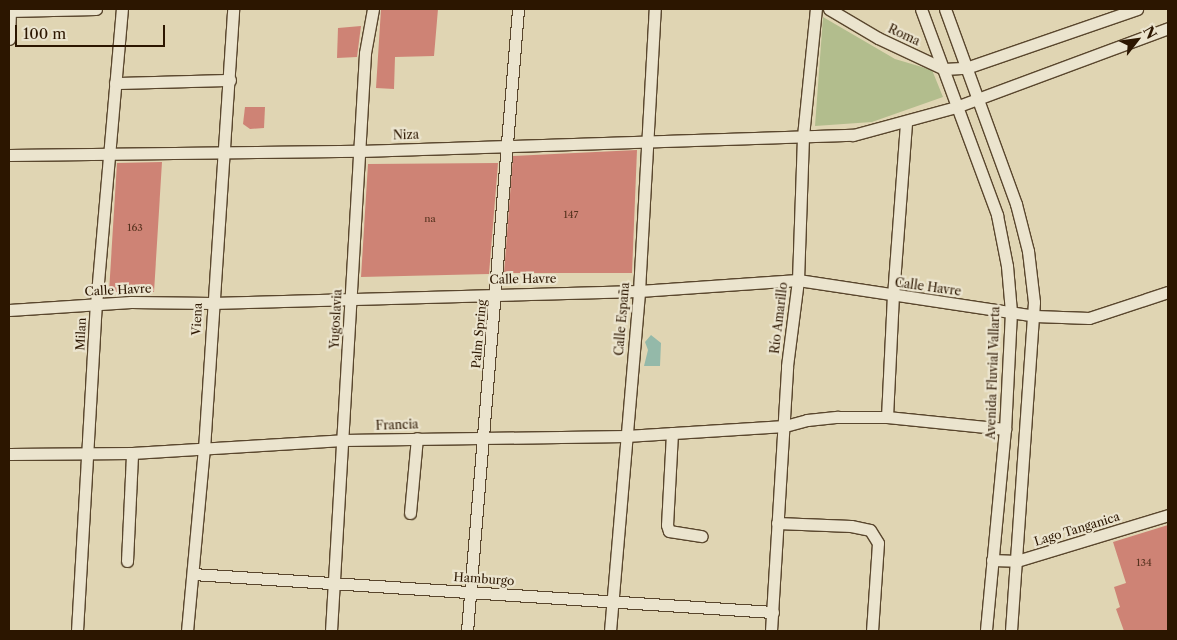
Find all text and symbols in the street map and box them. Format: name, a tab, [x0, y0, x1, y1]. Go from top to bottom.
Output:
scale bar	[18, 15, 168, 47]
north arrow	[1112, 15, 1162, 65]
street label: Roma	[886, 21, 922, 49]
text: N	[1139, 23, 1161, 42]
text: 100 m	[23, 24, 66, 43]
street label: Niza	[393, 127, 419, 143]
house number: 147	[564, 209, 578, 221]
house number: na	[424, 213, 436, 225]
house number: 163	[127, 222, 143, 234]
street label: Calle Havre	[489, 271, 557, 287]
street label: Calle Havre	[894, 275, 962, 299]
street label: Calle Havre	[84, 281, 152, 299]
street label: Río Amarillo	[767, 281, 791, 355]
street label: Calle España	[612, 282, 632, 356]
street label: Yugoslavia	[327, 289, 345, 349]
street label: Palm Spring	[469, 299, 489, 369]
street label: Viena	[189, 302, 205, 336]
street label: Avenida Fluvial Vallarta	[983, 306, 1003, 440]
street label: Milan	[73, 317, 89, 351]
street label: Francia	[375, 417, 419, 433]
street label: Lago Tanganica	[1032, 509, 1122, 549]
house number: 134	[1136, 557, 1152, 569]
street label: Hamburgo	[453, 570, 515, 588]

